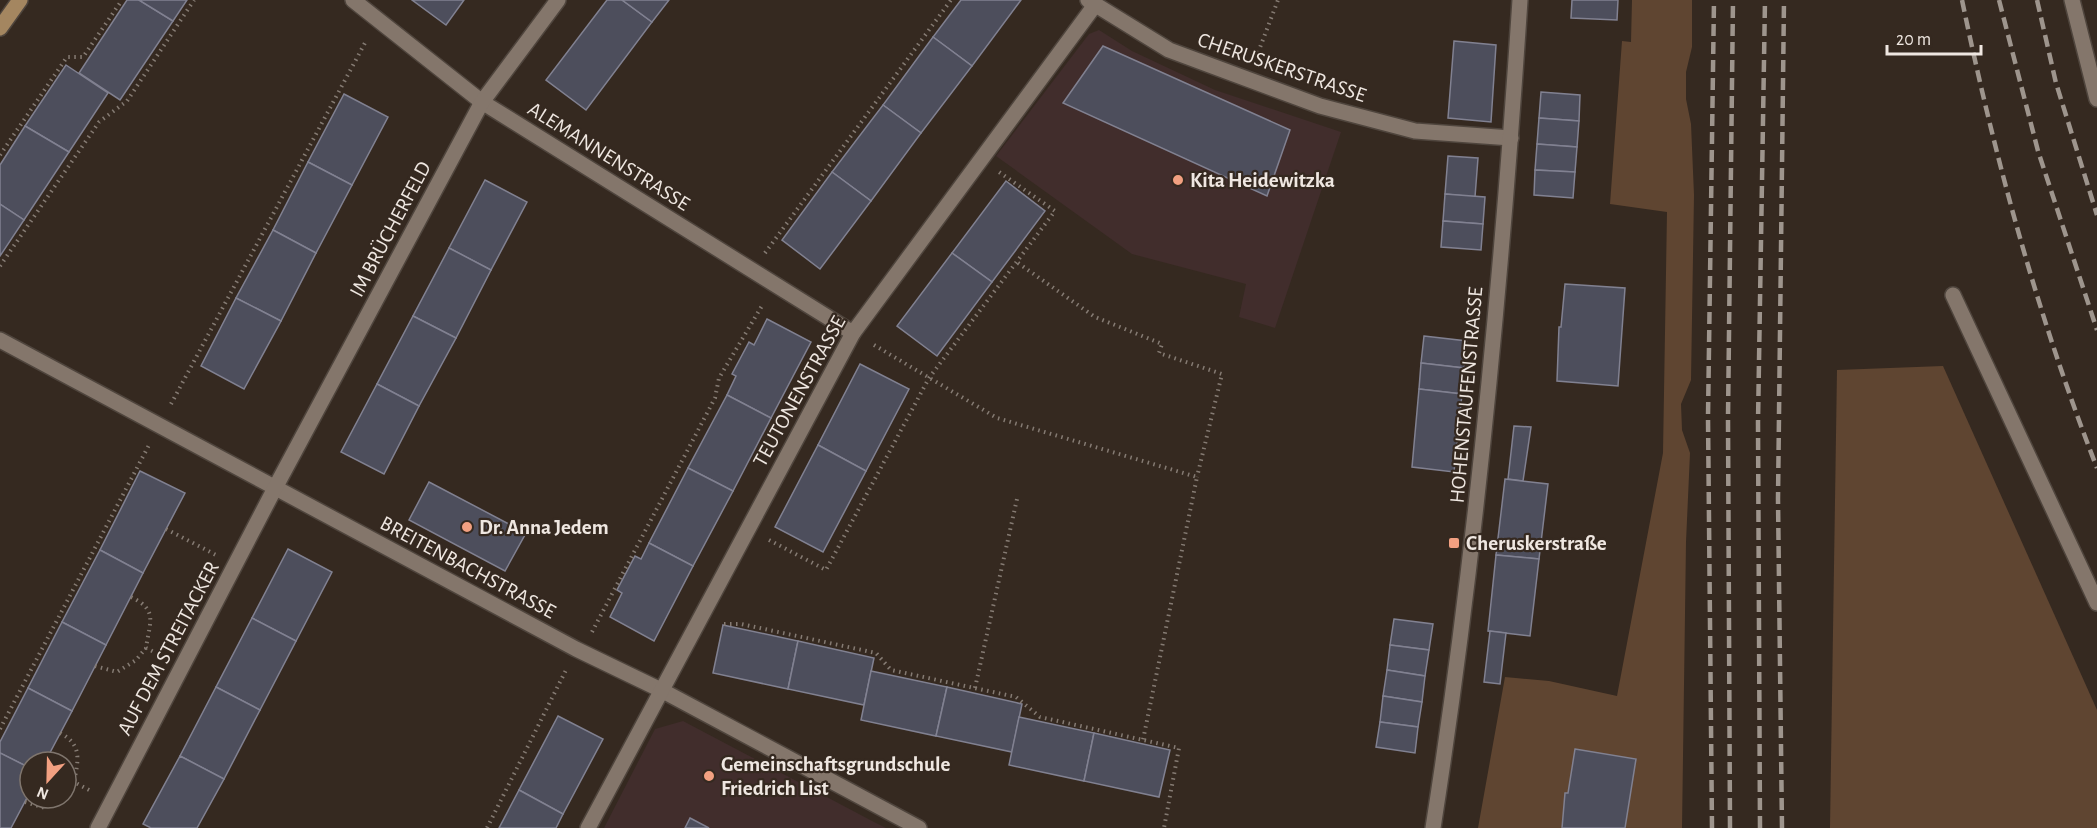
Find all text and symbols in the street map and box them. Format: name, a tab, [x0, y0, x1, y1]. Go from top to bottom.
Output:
scale bar	[1887, 18, 1982, 56]
street label: CHERUSKERSTRASSE	[1195, 29, 1369, 106]
text: 20 m	[1896, 31, 1931, 49]
street label: ALEMANNENSTRASSE	[524, 98, 693, 215]
street label: IM BRÜCHERFELD	[345, 158, 435, 300]
place label: Kita Heidewitzka	[1190, 170, 1335, 191]
marker: Kita Heidewitzka	[1171, 173, 1185, 187]
street label: HOHENSTAUFENSTRASSE	[1447, 286, 1486, 504]
street label: TEUTONENSTRASSE	[749, 312, 850, 470]
street label: BREITENBACHSTRASSE	[377, 512, 559, 623]
place label: Dr. Anna Jedem	[479, 517, 609, 538]
marker: Dr. Anna Jedem	[460, 520, 474, 534]
place label: Cheruskerstraße	[1466, 533, 1607, 554]
marker: Cheruskerstraße	[1447, 536, 1461, 550]
street label: AUF DEM STREITACKER	[114, 558, 223, 739]
north arrow	[18, 750, 78, 810]
place label: Gemeinschaftsgrundschule Friedrich List	[721, 754, 950, 799]
marker: Gemeinschaftsgrundschule Friedrich List	[702, 769, 716, 783]
text: N	[35, 783, 51, 802]

